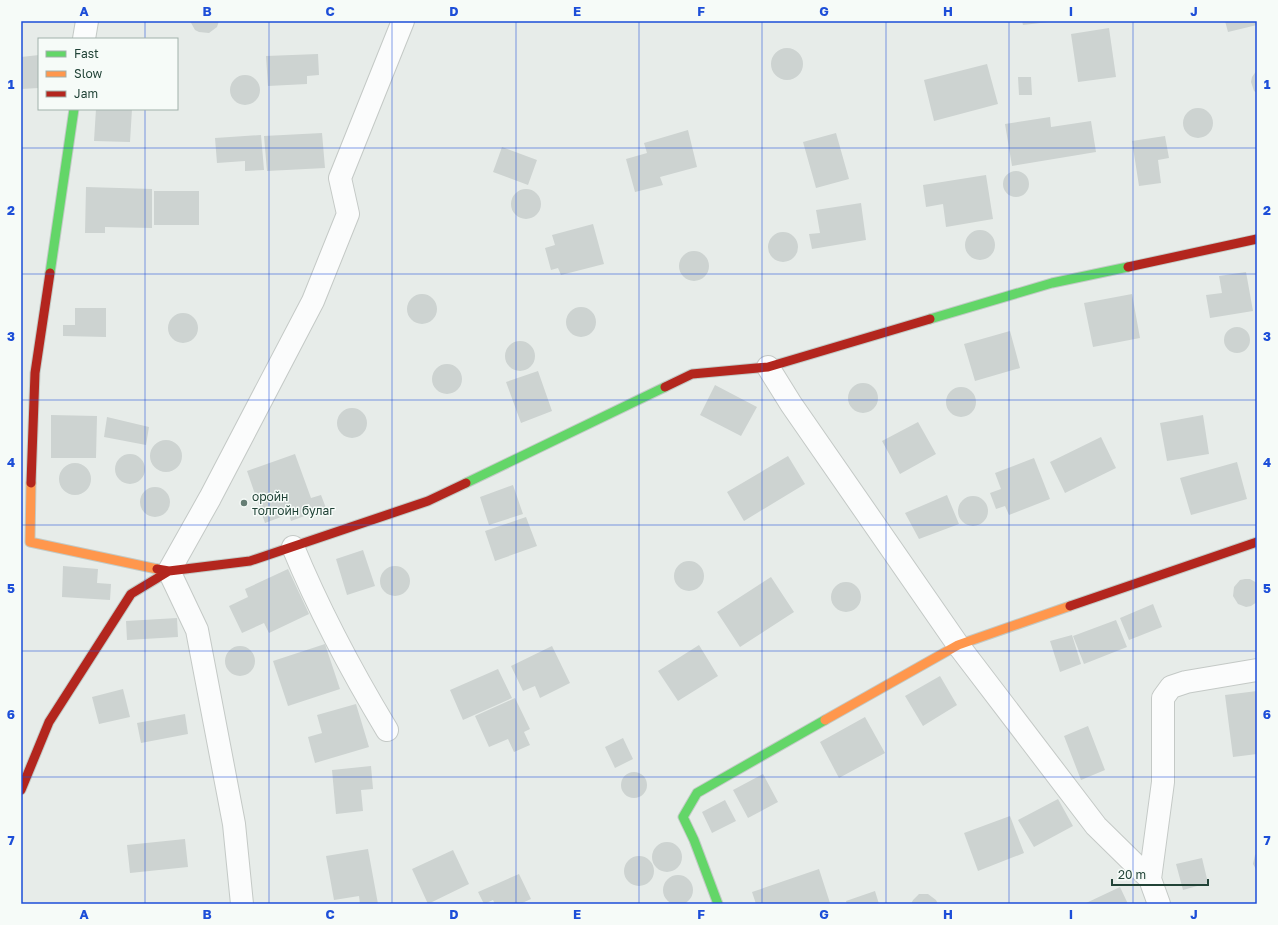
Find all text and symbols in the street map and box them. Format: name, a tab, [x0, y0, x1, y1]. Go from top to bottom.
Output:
text: A	[79, 3, 89, 19]
text: B	[202, 3, 212, 19]
text: C	[325, 3, 335, 19]
text: D	[449, 3, 459, 19]
text: E	[573, 3, 581, 19]
text: F	[697, 3, 705, 19]
text: G	[819, 3, 829, 19]
text: H	[943, 3, 953, 19]
text: I	[1069, 3, 1073, 19]
text: J	[1190, 3, 1198, 19]
legend	[38, 38, 178, 110]
text: Fast	[74, 46, 99, 61]
text: Slow	[74, 66, 102, 81]
text: 1	[8, 76, 15, 92]
text: 1	[1264, 76, 1271, 92]
text: Jam	[74, 86, 98, 101]
text: 2	[7, 202, 15, 218]
text: 2	[1263, 202, 1271, 218]
text: 3	[7, 328, 15, 344]
text: 3	[1263, 328, 1271, 344]
text: 4	[7, 454, 15, 470]
text: 4	[1263, 454, 1271, 470]
place label: оройн толгойн булаг	[252, 489, 335, 518]
marker: оройн толгойн булаг	[239, 498, 249, 508]
text: 5	[7, 580, 15, 596]
text: 5	[1263, 580, 1271, 596]
text: 6	[7, 706, 15, 722]
text: 6	[1263, 706, 1271, 722]
text: 7	[7, 832, 15, 848]
text: 7	[1263, 832, 1271, 848]
scale bar	[1112, 861, 1208, 887]
text: 20 m	[1118, 867, 1146, 882]
text: A	[79, 906, 89, 922]
text: B	[202, 906, 212, 922]
text: C	[325, 906, 335, 922]
text: D	[449, 906, 459, 922]
text: E	[573, 906, 581, 922]
text: F	[697, 906, 705, 922]
text: G	[819, 906, 829, 922]
text: H	[943, 906, 953, 922]
text: I	[1069, 906, 1073, 922]
text: J	[1190, 906, 1198, 922]

